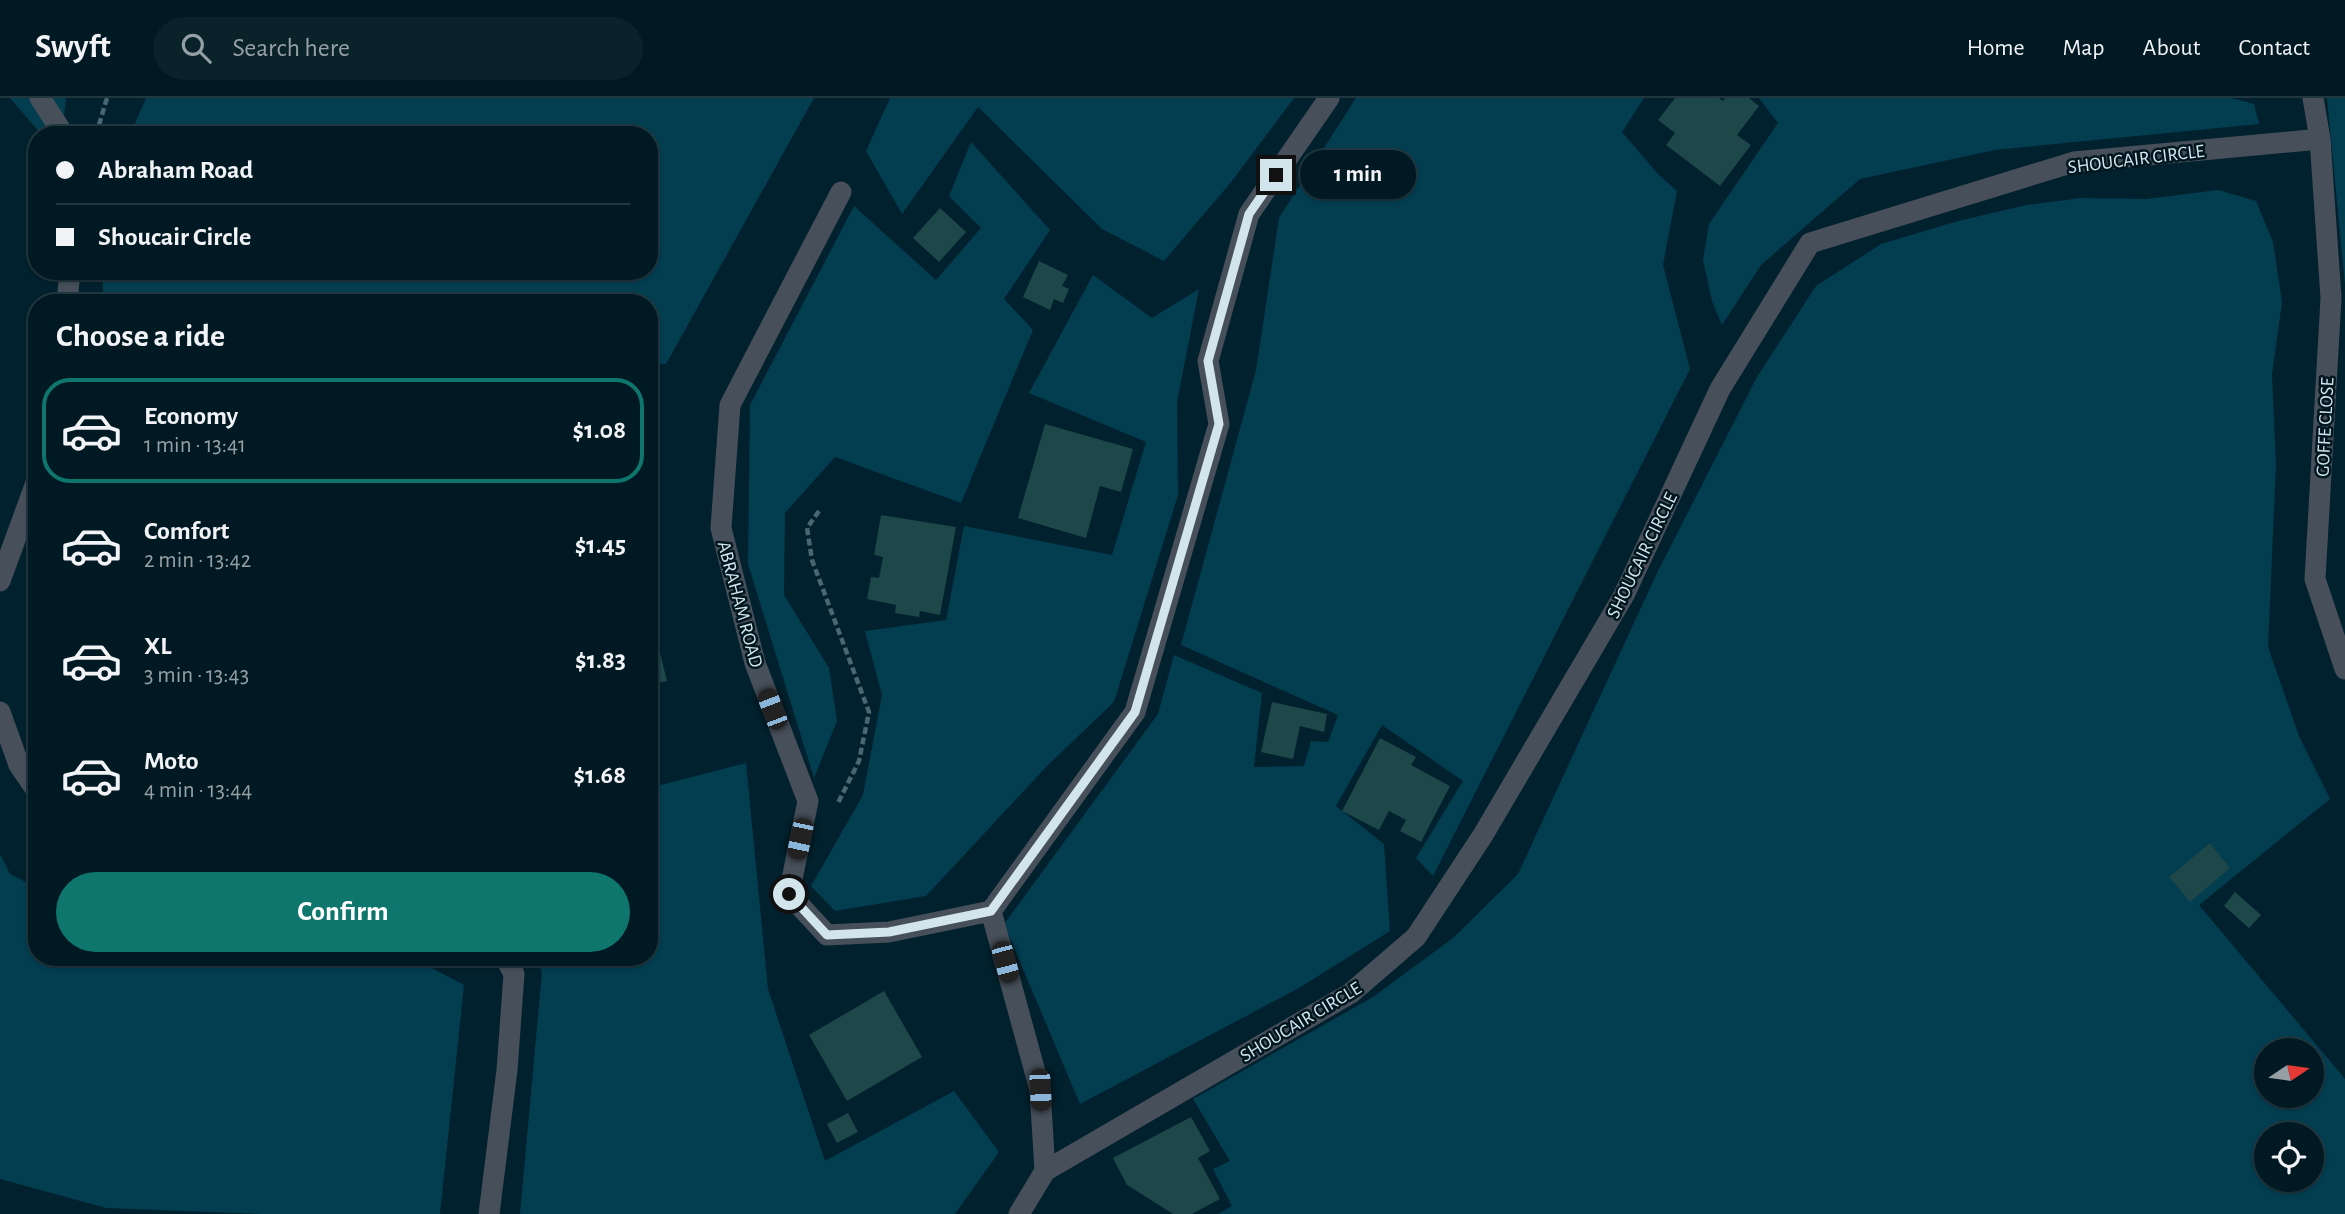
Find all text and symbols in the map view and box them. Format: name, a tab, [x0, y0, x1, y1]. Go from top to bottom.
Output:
search box	[153, 17, 643, 80]
icon: search	[177, 29, 215, 67]
text: Swyft	[35, 31, 111, 64]
text: Search here	[233, 35, 350, 61]
text: Home	[1967, 36, 2025, 60]
text: Map	[2063, 36, 2105, 60]
text: About	[2143, 36, 2200, 60]
text: Contact	[2238, 36, 2310, 60]
street label: SHOUCAIR CIRCLE	[2067, 142, 2206, 177]
callout: 1 min	[1300, 150, 1416, 200]
text: Abraham Road	[98, 157, 253, 183]
route end	[1260, 159, 1292, 191]
text: 1 min	[1334, 163, 1382, 186]
text: Shoucair Circle	[98, 224, 251, 250]
text: Choose a ride	[56, 320, 225, 352]
street label: GOFFE CLOSE	[2313, 377, 2338, 477]
icon: car	[60, 399, 123, 462]
text: Economy	[144, 403, 238, 429]
text: $1.08	[573, 417, 626, 443]
text: 1 min · 13:41	[144, 434, 246, 457]
street label: SHOUCAIR CIRCLE	[1604, 490, 1681, 622]
icon: car	[60, 514, 123, 577]
text: Comfort	[144, 518, 229, 544]
text: $1.45	[575, 532, 626, 558]
street label: ABRAHAM ROAD	[714, 539, 766, 670]
text: 2 min · 13:42	[144, 549, 251, 572]
icon: car	[60, 629, 123, 692]
text: XL	[144, 633, 171, 659]
text: $1.83	[575, 647, 626, 673]
text: 3 min · 13:43	[144, 664, 249, 687]
car	[755, 686, 790, 732]
icon: car	[60, 744, 123, 807]
text: Moto	[144, 748, 199, 774]
text: $1.68	[574, 762, 626, 788]
text: 4 min · 13:44	[144, 779, 252, 802]
car	[786, 816, 815, 862]
button: Confirm	[56, 872, 630, 952]
route start	[773, 878, 805, 910]
car	[990, 939, 1021, 985]
street label: SHOUCAIR CIRCLE	[1237, 979, 1365, 1066]
north arrow	[2254, 1038, 2324, 1108]
map controls	[2254, 1038, 2324, 1192]
car	[1029, 1068, 1052, 1112]
button: locate	[2254, 1122, 2324, 1192]

